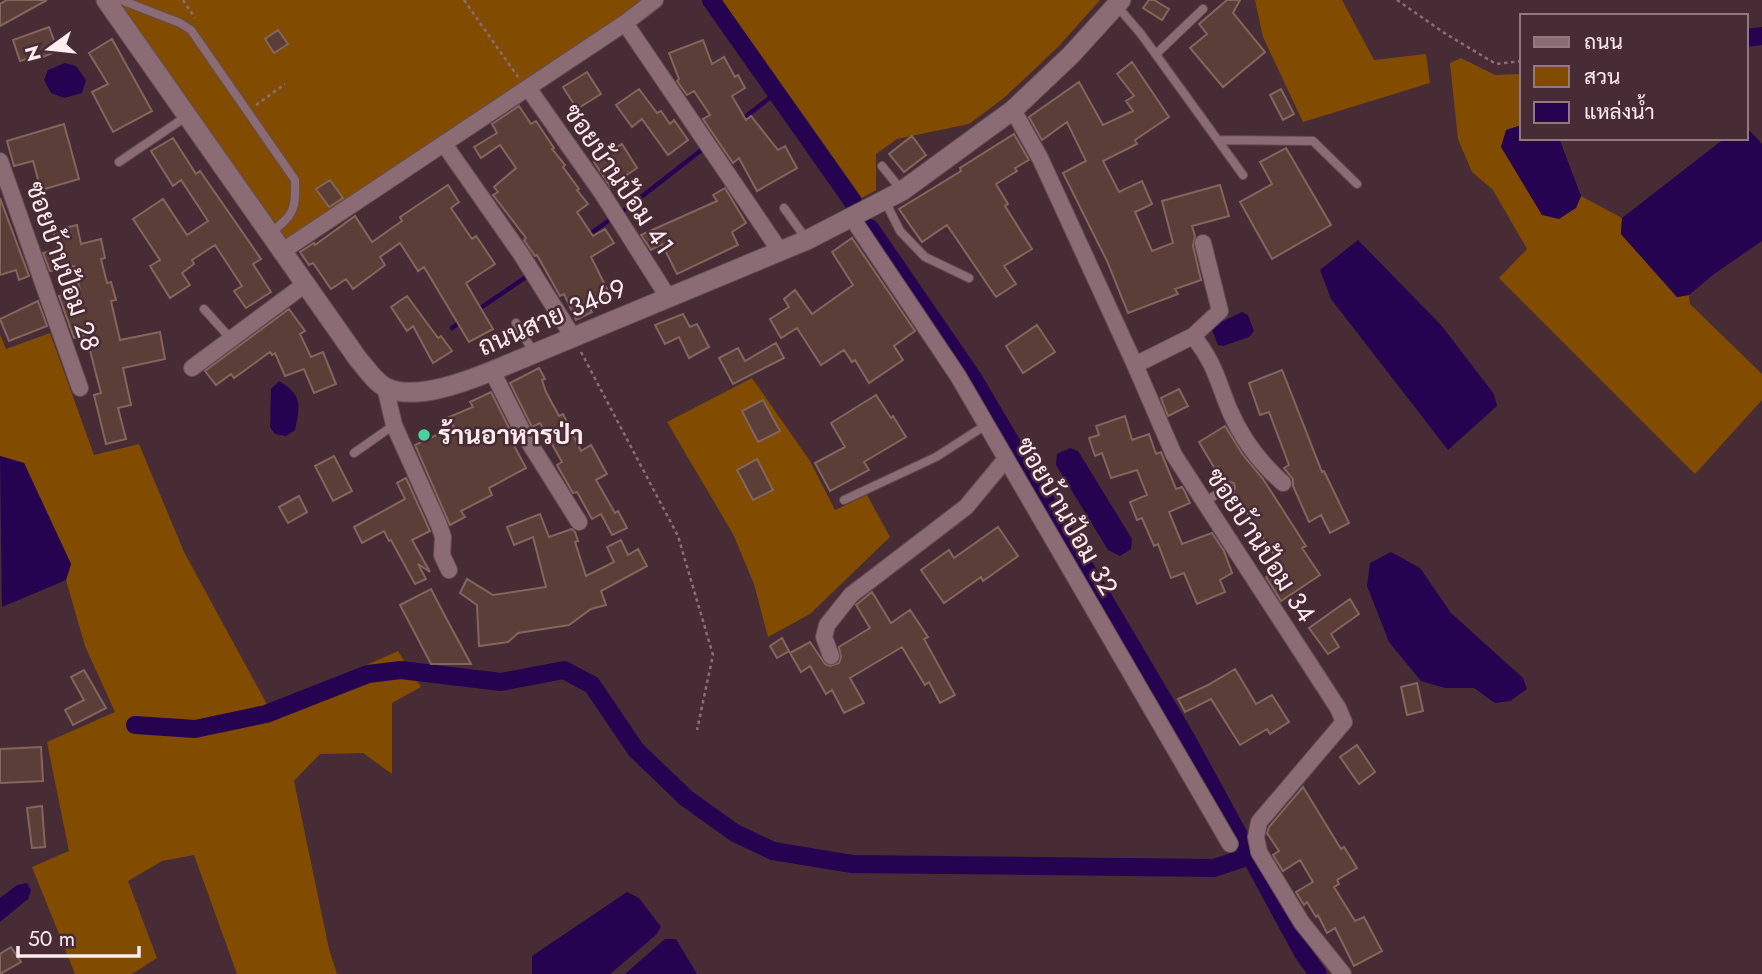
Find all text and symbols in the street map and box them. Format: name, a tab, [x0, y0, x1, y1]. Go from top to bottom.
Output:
north arrow	[14, 14, 84, 84]
legend	[1520, 14, 1748, 140]
text: ถนน	[1584, 27, 1623, 57]
text: N	[18, 42, 48, 64]
text: สวน	[1584, 62, 1620, 92]
text: แหล่งน้ำ	[1584, 94, 1655, 127]
street label: ซอยบ้านป้อม 41	[554, 96, 684, 262]
street label: ซอยบ้านป้อม 28	[16, 176, 110, 356]
street label: ถนนสาย 3469	[472, 269, 632, 365]
place label: ร้านอาหารป่า	[438, 416, 584, 454]
marker: ร้านอาหารป่า	[416, 427, 432, 443]
street label: ซอยบ้านป้อม 32	[1006, 430, 1128, 602]
street label: ซอยบ้านป้อม 34	[1197, 460, 1325, 630]
scale bar	[18, 914, 138, 958]
text: 50 m	[28, 924, 75, 954]

